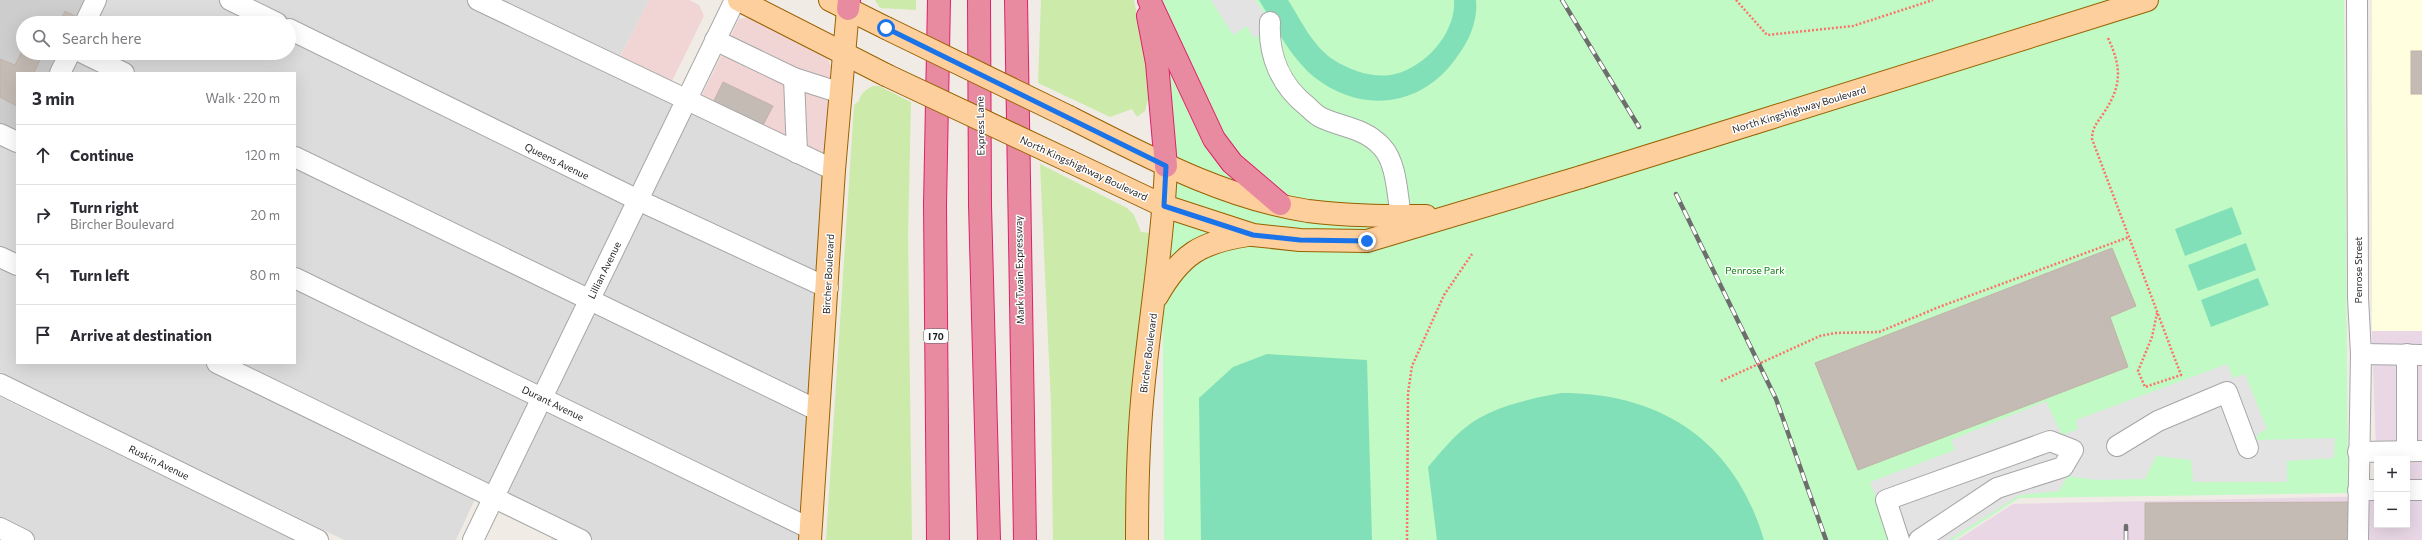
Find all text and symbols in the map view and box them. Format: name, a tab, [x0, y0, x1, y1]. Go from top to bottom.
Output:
search box	[16, 16, 296, 60]
route start	[877, 19, 895, 37]
icon: search	[30, 27, 52, 49]
text: Search here	[62, 29, 141, 47]
street label: North Kingshighway Boulevard	[1731, 83, 1868, 135]
text: 3 min	[32, 88, 75, 109]
text: Walk · 220 m	[206, 90, 280, 106]
street label: Express Lane	[973, 96, 987, 156]
street label: North Kingshighway Boulevard	[1018, 133, 1150, 203]
street label: Queens Avenue	[523, 140, 591, 182]
icon: ahead	[32, 144, 54, 166]
text: Continue	[70, 146, 134, 164]
text: 120 m	[245, 147, 280, 163]
text: Turn right	[70, 198, 139, 216]
icon: right	[32, 204, 54, 226]
text: 20 m	[251, 207, 280, 223]
text: Bircher Boulevard	[70, 216, 174, 232]
street label: Mark Twain Expressway	[1012, 216, 1026, 324]
route end	[1358, 232, 1376, 250]
street label: Bircher Boulevard	[820, 233, 836, 314]
street label: Penrose Street	[2352, 237, 2364, 303]
street label: Lillian Avenue	[585, 239, 623, 301]
icon: left	[32, 264, 54, 286]
park label: Penrose Park	[1725, 264, 1785, 276]
text: Turn left	[70, 266, 129, 284]
text: 80 m	[250, 267, 280, 283]
street label: Bircher Boulevard	[1137, 312, 1159, 394]
icon: arrive	[32, 324, 54, 346]
text: Arrive at destination	[70, 326, 212, 344]
road number: I 70	[924, 329, 948, 343]
street label: Durant Avenue	[520, 383, 586, 423]
street label: Ruskin Avenue	[127, 442, 191, 482]
map controls	[2374, 456, 2410, 528]
button: +	[2374, 456, 2410, 492]
button: −	[2374, 492, 2410, 528]

